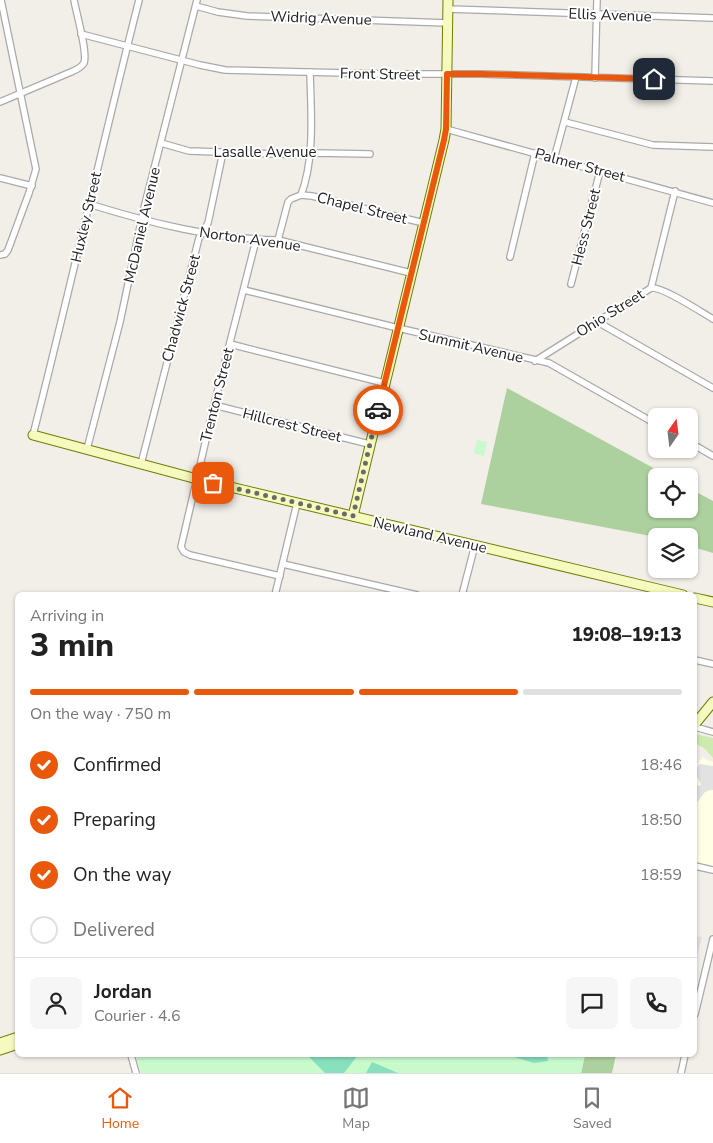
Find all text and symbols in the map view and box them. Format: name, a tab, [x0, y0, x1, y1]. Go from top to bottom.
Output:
street label: Ellis Avenue	[568, 4, 652, 26]
street label: Widrig Avenue	[270, 6, 372, 30]
pin	[633, 58, 675, 100]
street label: Front Street	[340, 63, 421, 85]
icon: home	[640, 65, 668, 93]
street label: Lasalle Avenue	[214, 142, 316, 162]
street label: Palmer Street	[533, 143, 628, 187]
street label: McDaniel Avenue	[119, 165, 165, 285]
street label: Huxley Street	[66, 169, 106, 264]
street label: Hess Street	[567, 186, 605, 268]
street label: Chapel Street	[315, 187, 410, 229]
street label: Norton Avenue	[198, 222, 302, 256]
street label: Chadwick Street	[157, 251, 205, 364]
street label: Ohio Street	[572, 284, 648, 342]
street label: Summit Avenue	[417, 324, 525, 368]
street label: Trenton Street	[196, 345, 239, 444]
courier	[353, 385, 403, 435]
icon: car	[364, 396, 392, 424]
street label: Hillcrest Street	[241, 403, 344, 447]
north arrow	[648, 408, 698, 458]
map controls	[648, 408, 698, 578]
pin	[192, 462, 234, 504]
button: locate	[648, 468, 698, 518]
icon: bag	[199, 469, 227, 497]
street label: Newland Avenue	[371, 512, 489, 558]
button: layers	[648, 528, 698, 578]
text: Arriving in	[30, 605, 104, 627]
text: 19:08–19:13	[571, 622, 682, 648]
text: 3 min	[30, 624, 114, 667]
text: On the way · 750 m	[30, 703, 171, 725]
icon: check	[30, 751, 58, 779]
text: Confirmed	[73, 752, 161, 778]
text: 18:46	[640, 754, 682, 776]
icon: check	[30, 806, 58, 834]
text: Preparing	[73, 807, 156, 833]
text: 18:50	[640, 809, 682, 831]
icon: check	[30, 861, 58, 889]
text: On the way	[73, 862, 171, 888]
text: 18:59	[640, 864, 682, 886]
text: Delivered	[73, 917, 155, 943]
button: person	[30, 977, 82, 1029]
button: chat	[566, 977, 618, 1029]
button: phone	[630, 977, 682, 1029]
text: Jordan	[94, 979, 152, 1005]
text: Courier · 4.6	[94, 1005, 180, 1027]
tab: Home	[101, 1084, 139, 1133]
tab: Map	[342, 1084, 370, 1133]
tab: Saved	[573, 1084, 612, 1133]

